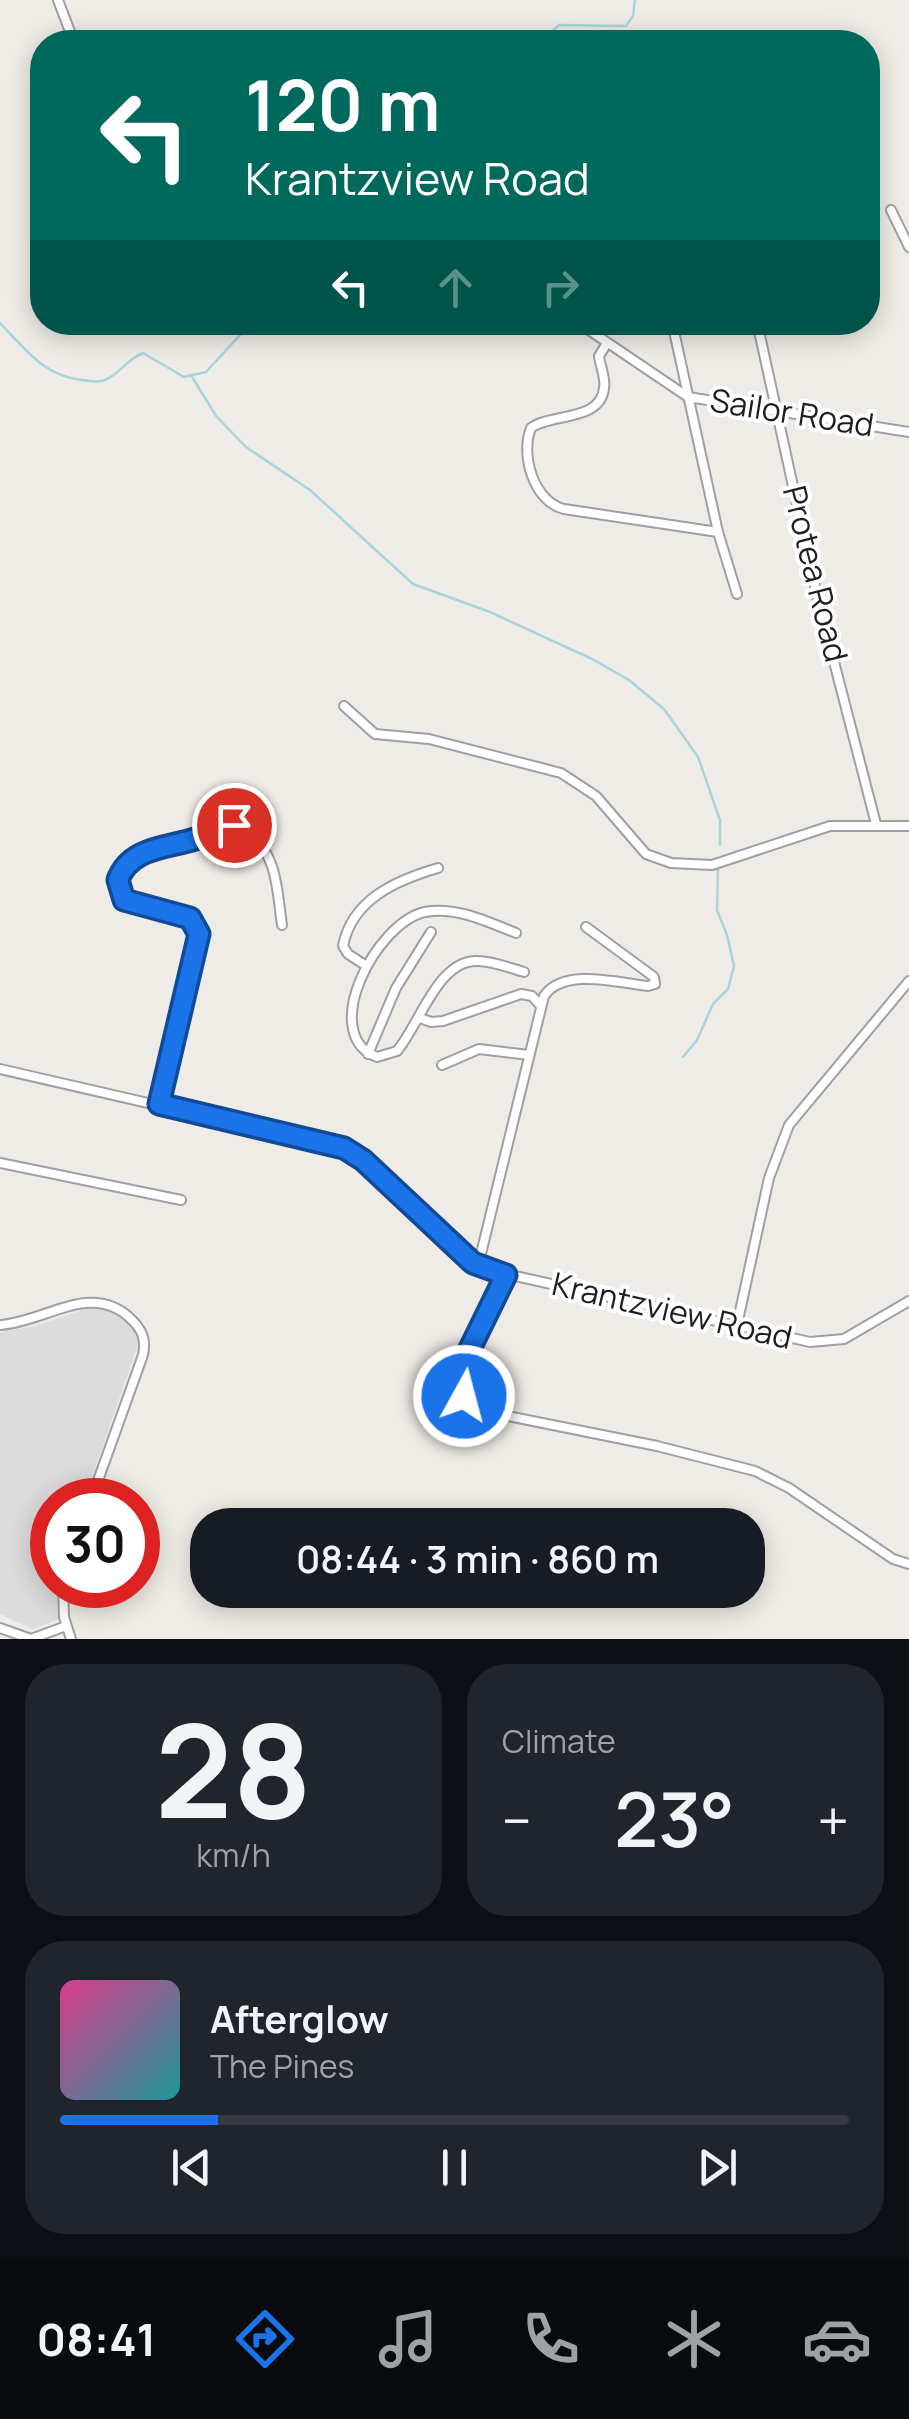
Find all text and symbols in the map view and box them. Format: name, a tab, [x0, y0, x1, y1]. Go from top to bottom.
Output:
text: 120 m	[245, 56, 440, 152]
icon: left	[80, 70, 210, 200]
text: Krantzview Road	[245, 147, 590, 209]
icon: left	[323, 260, 378, 315]
icon: ahead	[428, 260, 483, 315]
icon: right	[533, 260, 588, 315]
street label: Sailor Road	[707, 377, 877, 447]
street label: Protea Road	[773, 481, 859, 666]
pin	[192, 783, 277, 868]
icon: arrive	[207, 798, 262, 853]
street label: Krantzview Road	[548, 1261, 797, 1359]
position arrow	[412, 1344, 516, 1448]
speed limit sign: 30	[30, 1478, 160, 1608]
text: 08:44 · 3 min · 860 m	[296, 1532, 659, 1584]
text: 28	[155, 1679, 312, 1857]
text: Climate	[502, 1719, 616, 1763]
text: 23°	[614, 1767, 735, 1870]
text: −	[502, 1782, 532, 1858]
text: +	[817, 1782, 849, 1858]
text: km/h	[196, 1833, 271, 1877]
text: Afterglow	[210, 1992, 389, 2044]
text: The Pines	[210, 2044, 354, 2088]
icon: previous	[164, 2140, 219, 2195]
icon: pause	[427, 2140, 482, 2195]
icon: next	[690, 2140, 745, 2195]
icon: directions	[230, 2304, 300, 2374]
icon: music	[373, 2304, 443, 2374]
icon: phone	[516, 2304, 586, 2374]
icon: climate	[659, 2304, 729, 2374]
icon: car	[802, 2304, 872, 2374]
text: 08:41	[37, 2308, 156, 2370]

